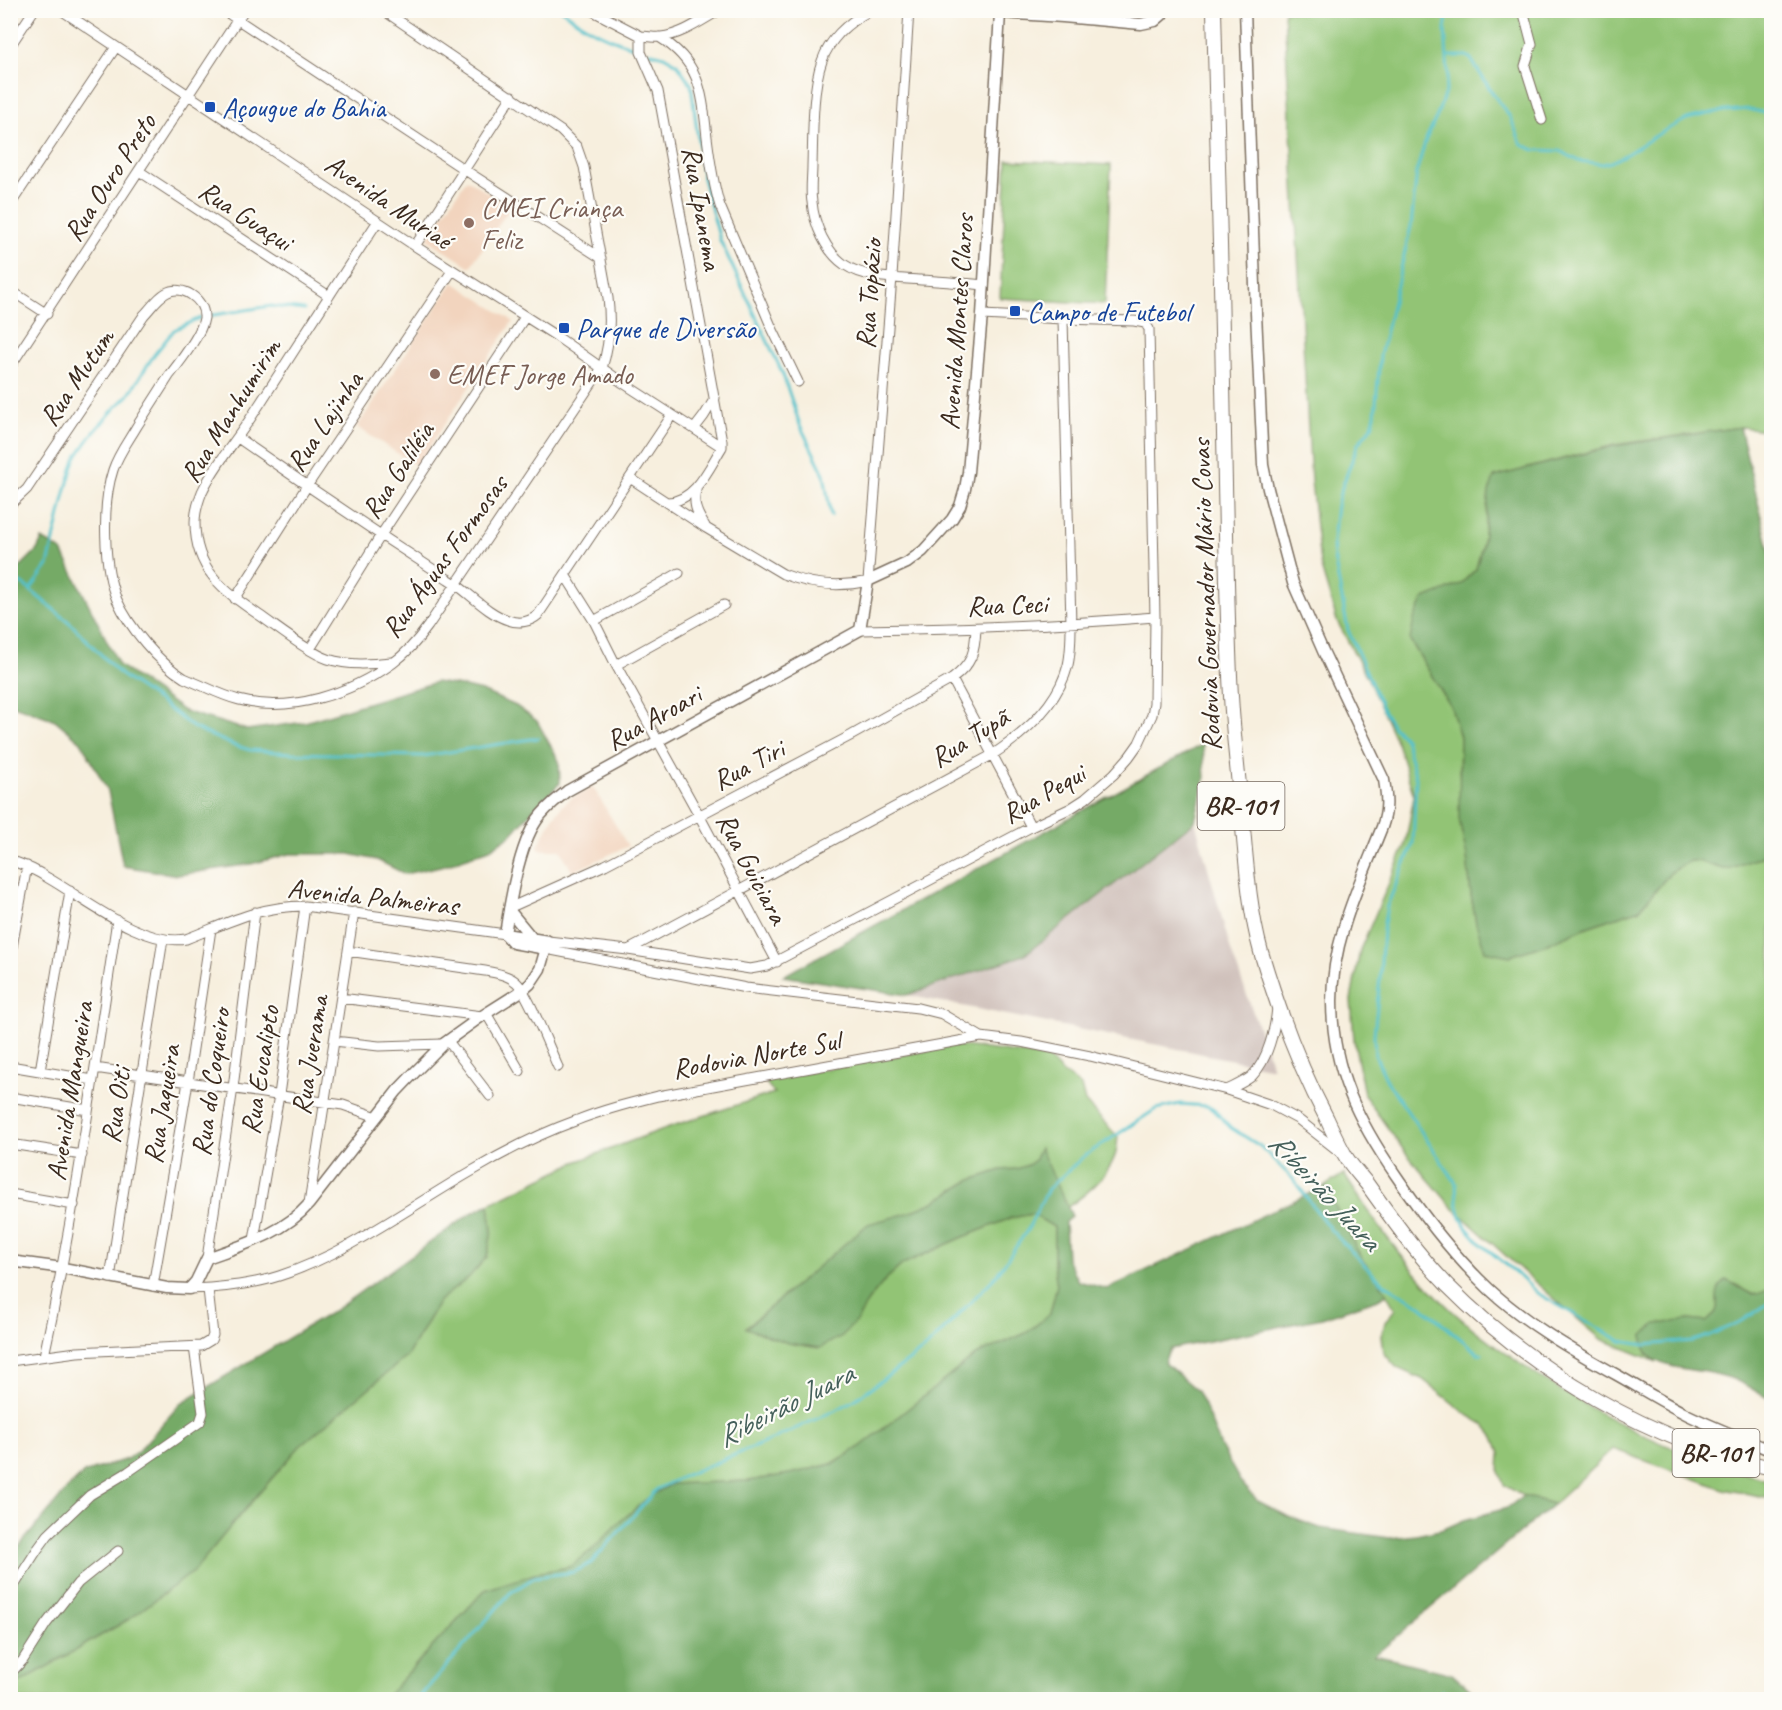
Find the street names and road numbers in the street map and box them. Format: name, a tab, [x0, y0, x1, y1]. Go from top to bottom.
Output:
street label: Rua Ouro Preto	[55, 105, 165, 248]
street label: Rua Ipanema	[674, 144, 731, 274]
street label: Avenida Muriaé	[319, 146, 462, 259]
street label: Rua Guaçui	[192, 172, 302, 261]
street label: Avenida Montes Claros	[932, 211, 982, 431]
street label: Rua Topázio	[847, 235, 890, 350]
street label: Rua Mutum	[31, 320, 123, 433]
street label: Rua Manhumirim	[172, 330, 290, 489]
street label: Rua Lajinha	[278, 363, 372, 478]
street label: Rua Galiléia	[353, 414, 443, 525]
street label: Rodovia Governador Mário Covas	[1182, 436, 1228, 752]
street label: Rua Águas Formosas	[374, 466, 517, 645]
street label: Rua Ceci	[966, 585, 1052, 623]
street label: Rua Aroari	[599, 675, 710, 758]
street label: Rua Tupã	[923, 698, 1017, 775]
street label: Rua Tiri	[706, 729, 793, 798]
street label: Rua Pequi	[995, 754, 1094, 831]
road number: BR-101	[1198, 782, 1284, 830]
street label: Rua Guiciara	[709, 807, 797, 931]
street label: Avenida Palmeiras	[286, 870, 463, 923]
street label: Rua Juerama	[283, 990, 337, 1117]
street label: Avenida Mangueira	[38, 998, 101, 1183]
street label: Rua Eucalipto	[232, 1001, 287, 1137]
street label: Rua do Coqueiro	[183, 1003, 239, 1158]
street label: Rodovia Norte Sul	[670, 1022, 848, 1086]
street label: Rua Jaqueira	[135, 1040, 188, 1166]
street label: Rua Oiti	[92, 1061, 139, 1146]
road number: BR-101	[1672, 1429, 1760, 1477]

